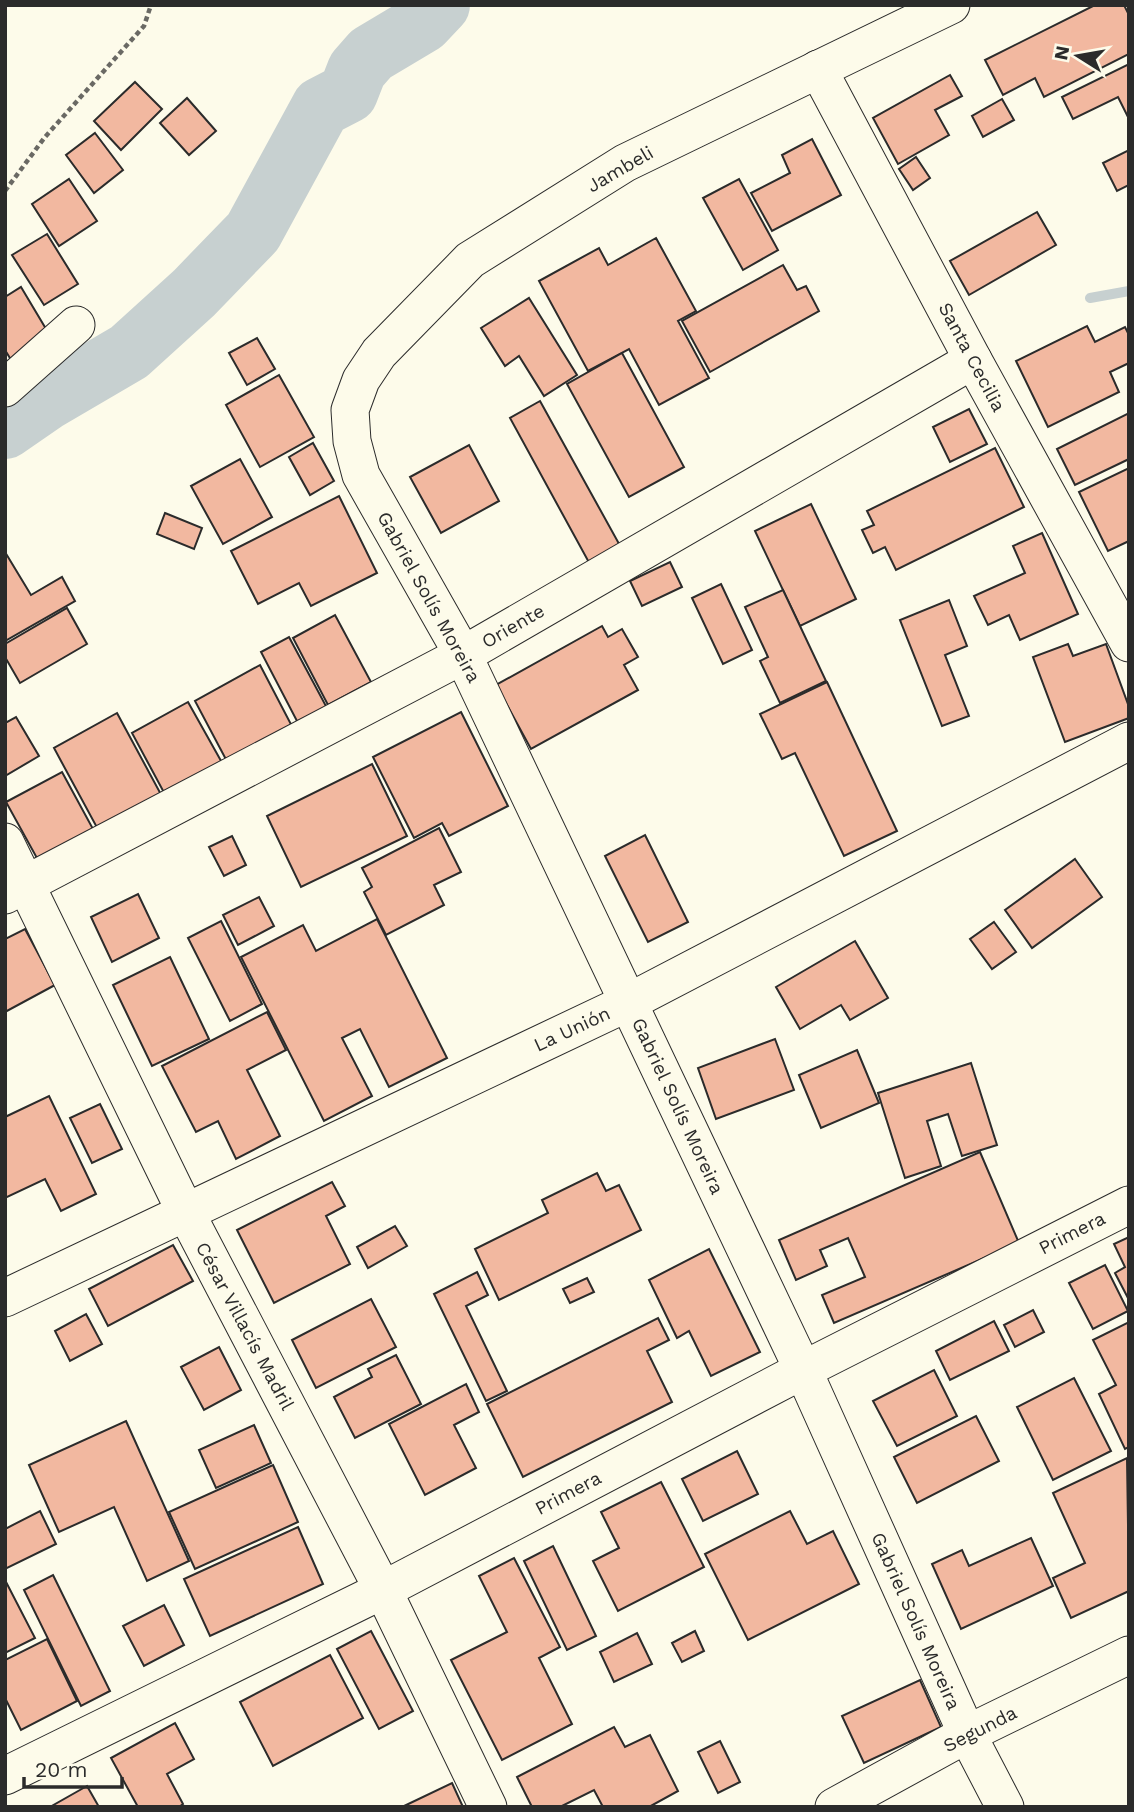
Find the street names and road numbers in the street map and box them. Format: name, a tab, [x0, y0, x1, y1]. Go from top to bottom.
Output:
street label: Jambeli	[583, 141, 657, 197]
street label: Santa Cecilia	[934, 298, 1011, 416]
street label: Gabriel Solís Moreira	[372, 507, 486, 687]
street label: Oriente	[478, 599, 548, 653]
street label: La Unión	[530, 1001, 614, 1057]
street label: Gabriel Solís Moreira	[627, 1014, 729, 1198]
street label: Primera	[1035, 1206, 1109, 1260]
street label: César Villacís Madril	[191, 1238, 299, 1414]
street label: Primera	[531, 1466, 605, 1520]
street label: Gabriel Solís Moreira	[866, 1529, 966, 1714]
street label: Segunda	[939, 1701, 1021, 1757]

